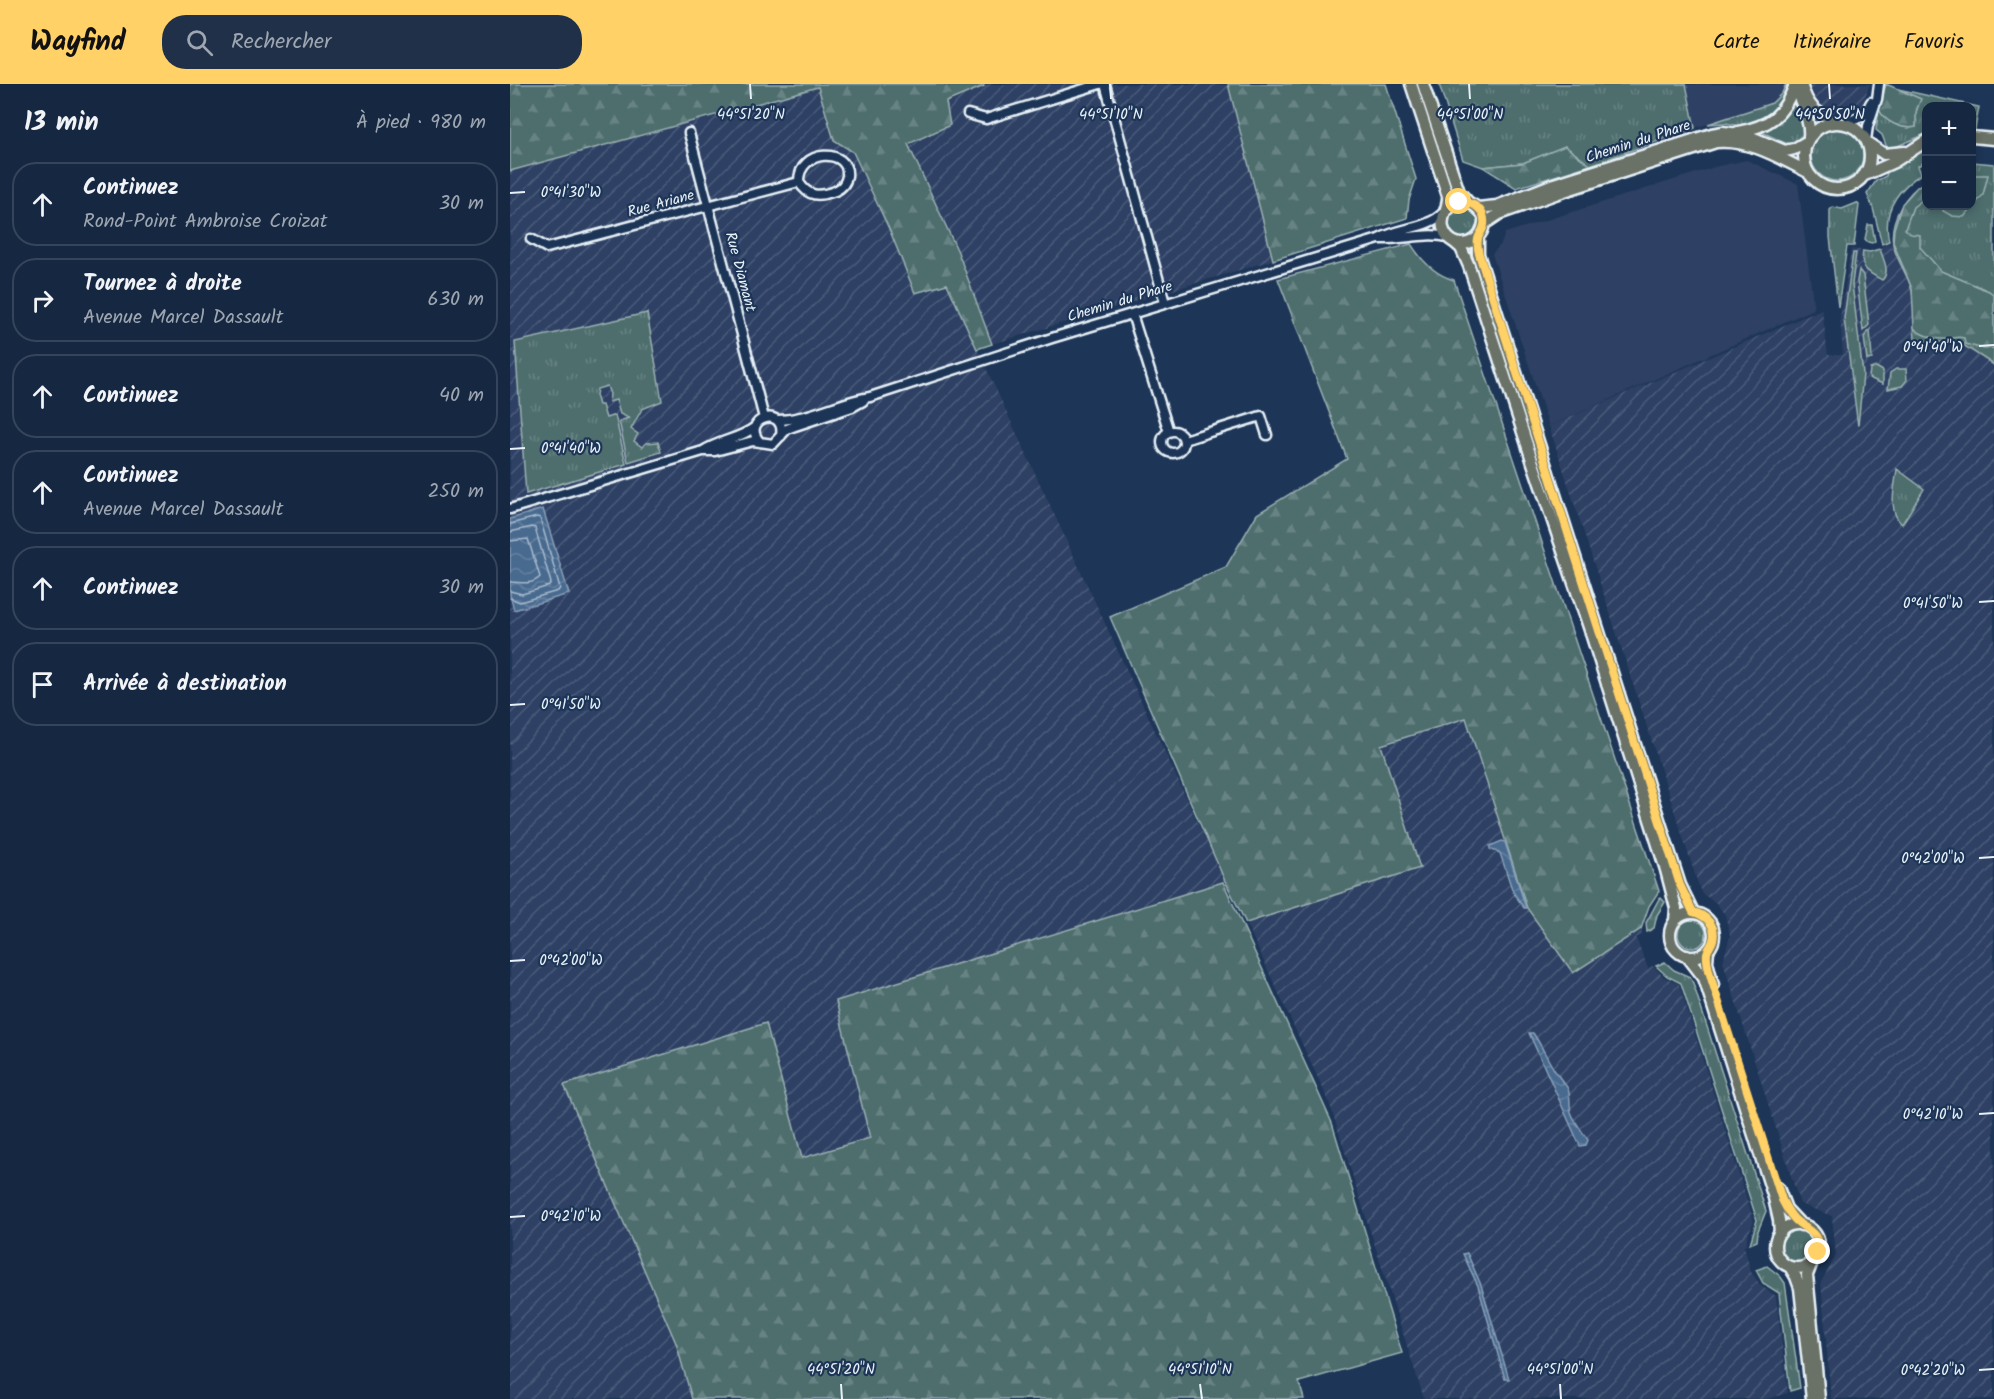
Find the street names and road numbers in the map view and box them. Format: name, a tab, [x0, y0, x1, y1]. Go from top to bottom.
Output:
street label: Chemin du Phare	[1582, 114, 1694, 170]
street label: Rue Ariane	[625, 184, 697, 224]
street label: Rue Diamant	[718, 229, 762, 315]
street label: Chemin du Phare	[1064, 275, 1176, 329]

